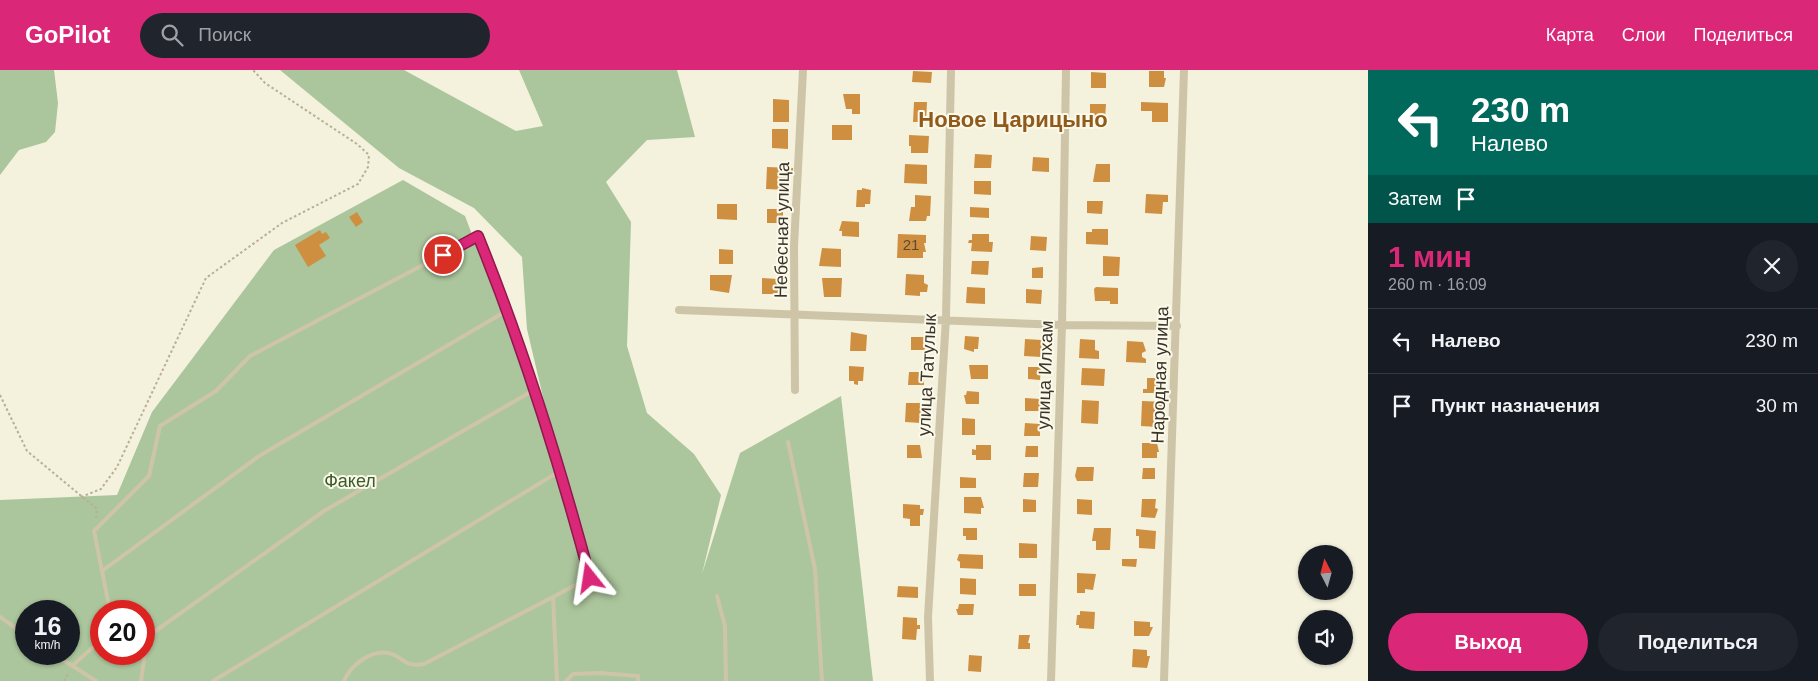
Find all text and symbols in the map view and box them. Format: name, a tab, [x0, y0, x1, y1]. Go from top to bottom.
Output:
search box	[140, 13, 490, 58]
text: GoPilot	[25, 21, 110, 48]
icon: search	[158, 21, 186, 49]
text: Поиск	[198, 24, 251, 45]
text: Карта	[1546, 25, 1594, 45]
text: Слои	[1622, 25, 1666, 45]
text: Поделиться	[1694, 25, 1793, 45]
icon: left	[1388, 90, 1453, 155]
text: 230 m	[1471, 90, 1570, 129]
district label: Новое Царицыно	[918, 107, 1108, 132]
text: Налево	[1471, 131, 1548, 156]
street label: Небесная улица	[771, 161, 793, 298]
icon: arrive	[1452, 185, 1480, 213]
text: Затем	[1388, 188, 1442, 209]
pin	[422, 234, 464, 276]
house number: 21	[903, 236, 919, 253]
text: 1 мин	[1388, 240, 1472, 273]
button: close	[1746, 240, 1798, 292]
icon: arrive	[429, 241, 457, 269]
text: 260 m · 16:09	[1388, 276, 1487, 293]
street label: Народная улица	[1148, 305, 1172, 444]
street label: улица Татулык	[914, 313, 940, 437]
street label: улица Илхам	[1033, 320, 1057, 430]
icon: left	[1388, 327, 1416, 355]
text: Налево	[1431, 330, 1501, 351]
text: 230 m	[1745, 330, 1798, 351]
icon: arrive	[1388, 392, 1416, 420]
text: Пункт назначения	[1431, 395, 1600, 416]
text: 30 m	[1756, 395, 1798, 416]
park label: Факел	[324, 471, 376, 491]
north arrow	[1298, 545, 1352, 600]
map controls	[1298, 545, 1353, 665]
position arrow	[563, 551, 615, 603]
speed limit sign: 20	[90, 600, 155, 665]
button: sound	[1298, 610, 1353, 665]
text: 16	[34, 612, 61, 640]
button: Выход	[1388, 613, 1588, 671]
button: Поделиться	[1598, 613, 1798, 671]
text: km/h	[34, 638, 61, 652]

